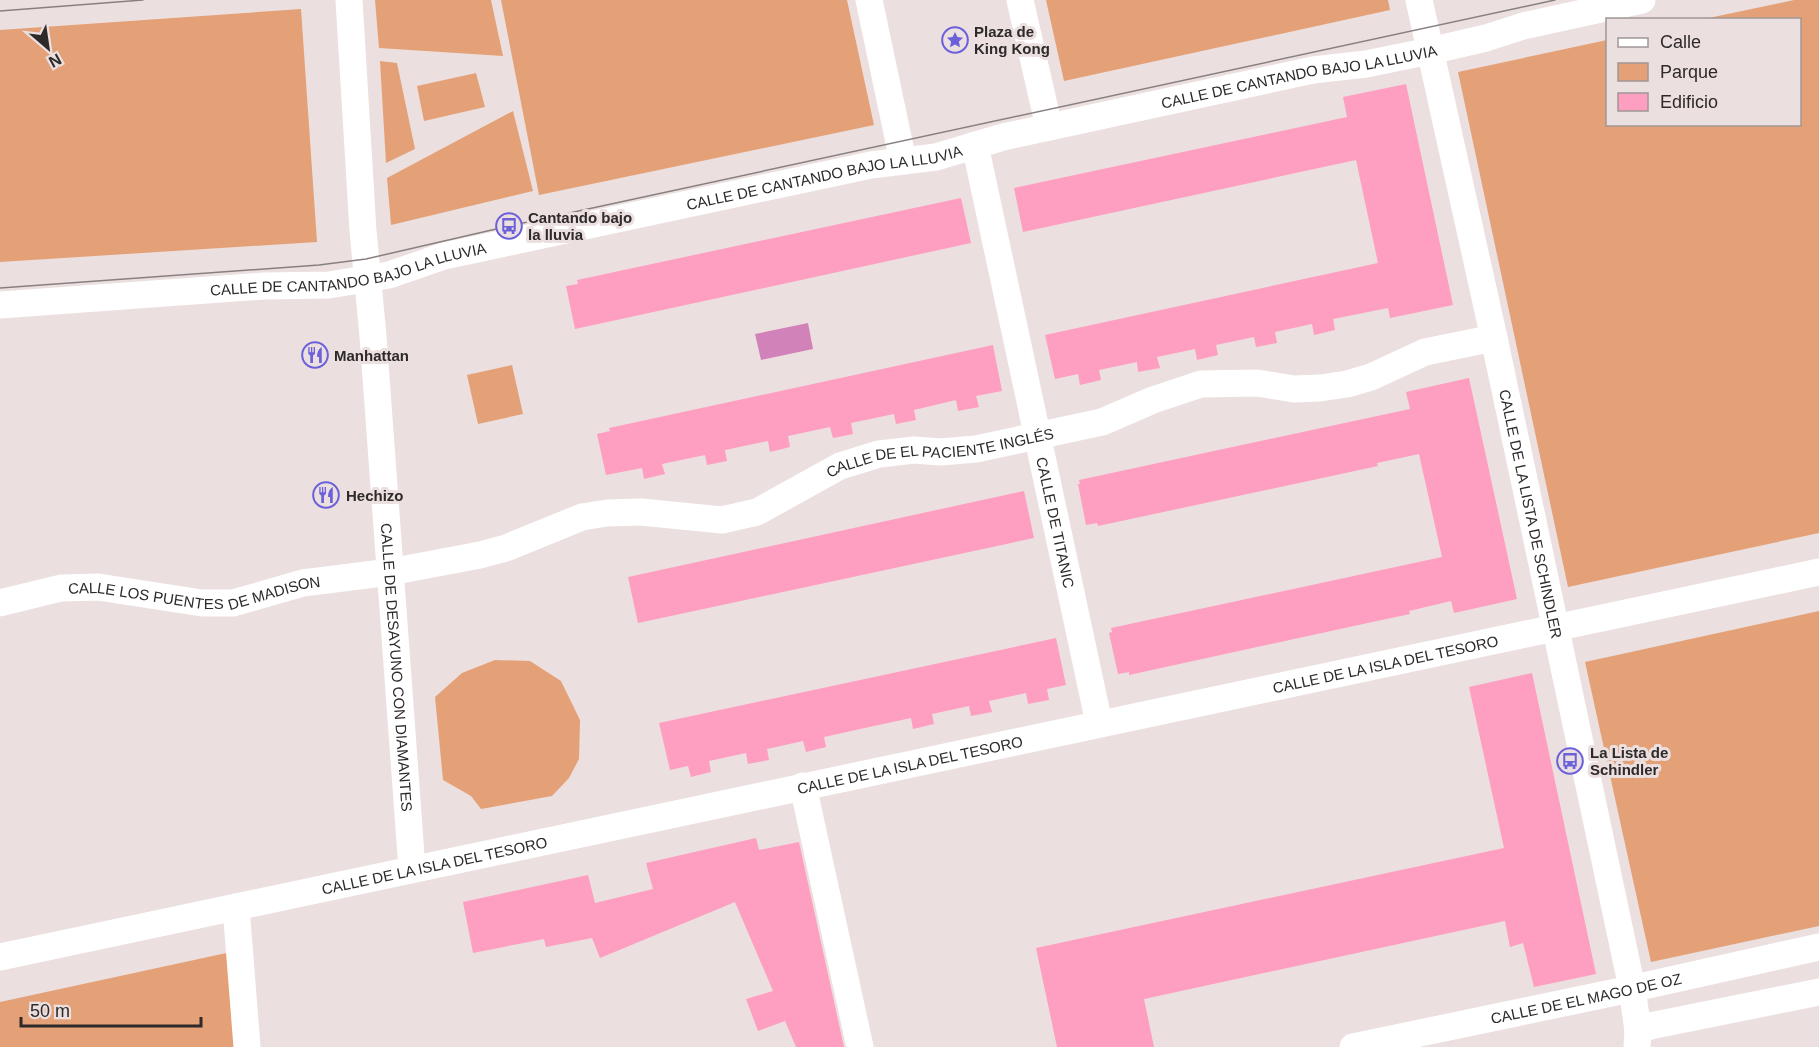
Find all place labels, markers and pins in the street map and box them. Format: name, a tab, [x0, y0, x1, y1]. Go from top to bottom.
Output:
place label: Plaza de King Kong	[974, 23, 1050, 57]
place icon: Plaza de King Kong	[940, 25, 970, 55]
place label: Cantando bajo la lluvia	[528, 209, 632, 243]
bus stop icon: Cantando bajo la lluvia	[494, 211, 524, 241]
restaurant icon: Manhattan	[300, 340, 330, 370]
place label: Manhattan	[334, 347, 409, 364]
restaurant icon: Hechizo	[311, 480, 341, 510]
place label: Hechizo	[346, 487, 404, 504]
place label: La Lista de Schindler	[1590, 744, 1668, 778]
bus stop icon: La Lista de Schindler	[1555, 746, 1585, 776]

